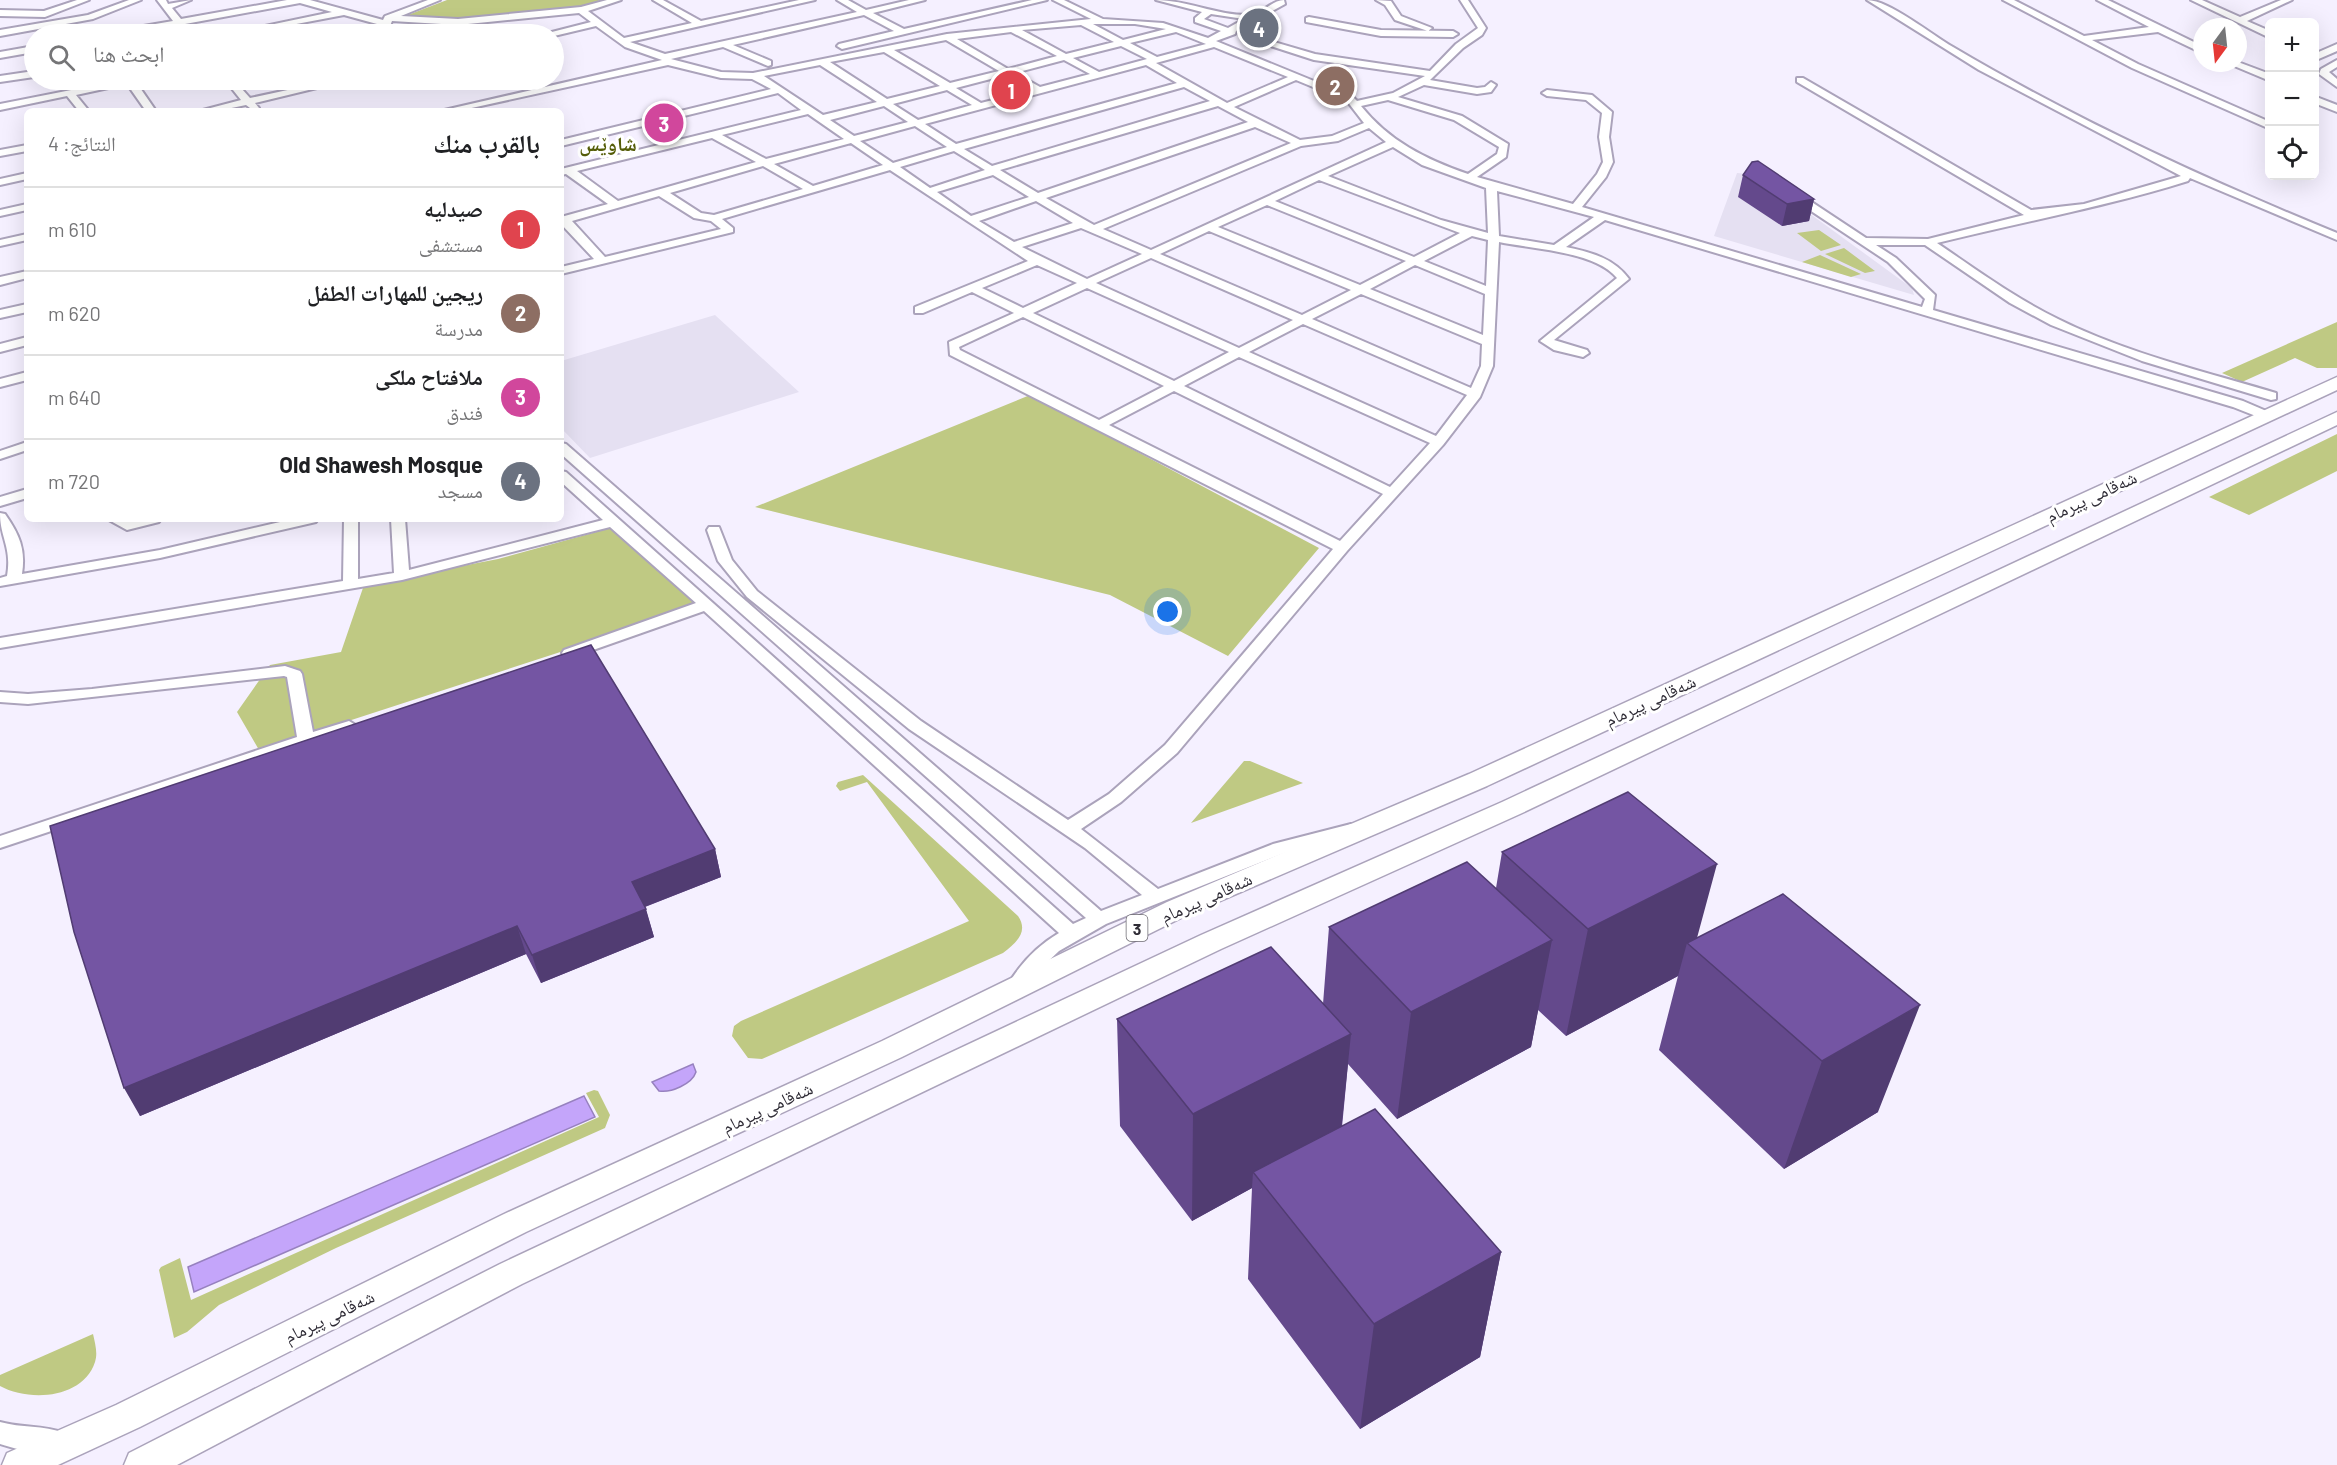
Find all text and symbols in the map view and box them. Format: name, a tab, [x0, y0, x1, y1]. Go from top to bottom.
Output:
pin: 4	[1240, 6, 1278, 51]
north arrow	[2193, 18, 2247, 72]
map controls	[2265, 18, 2319, 180]
button: +	[2265, 18, 2319, 72]
search box	[24, 24, 564, 90]
text: ابحث هنا	[93, 40, 164, 66]
icon: search	[45, 41, 78, 74]
pin: 2	[1316, 64, 1354, 109]
pin: 1	[992, 68, 1030, 112]
button: −	[2265, 72, 2319, 126]
pin: 3	[644, 100, 684, 146]
button: locate	[2265, 126, 2319, 180]
text: بالقرب منك	[433, 127, 540, 158]
text: النتائج: 4	[48, 131, 116, 155]
district label: شاوێس	[579, 131, 637, 157]
text: صیدلیە	[424, 195, 483, 221]
text: 610 m	[48, 217, 97, 241]
text: 1	[517, 217, 524, 241]
text: مستشفى	[419, 232, 483, 256]
text: ريجين للمهارات الطفل	[307, 279, 483, 305]
text: 620 m	[48, 301, 101, 325]
text: 2	[515, 301, 526, 325]
text: مدرسة	[434, 316, 483, 340]
text: ملافتاح ملکی	[375, 363, 483, 389]
text: 640 m	[48, 385, 101, 409]
text: 3	[515, 385, 526, 409]
text: فندق	[446, 400, 483, 424]
text: Old Shawesh Mosque	[279, 451, 483, 477]
street label: شەقامی پیرمام	[2042, 465, 2141, 528]
text: 720 m	[48, 469, 100, 493]
text: 4	[514, 469, 527, 493]
text: مسجد	[438, 478, 483, 502]
your location	[1153, 597, 1182, 626]
street label: شەقامی پیرمام	[1601, 669, 1700, 732]
street label: شەقامی پیرمام	[1157, 867, 1256, 929]
road number: 3	[1126, 915, 1148, 941]
street label: شەقامی پیرمام	[718, 1076, 817, 1139]
street label: شەقامی پیرمام	[280, 1285, 379, 1349]

